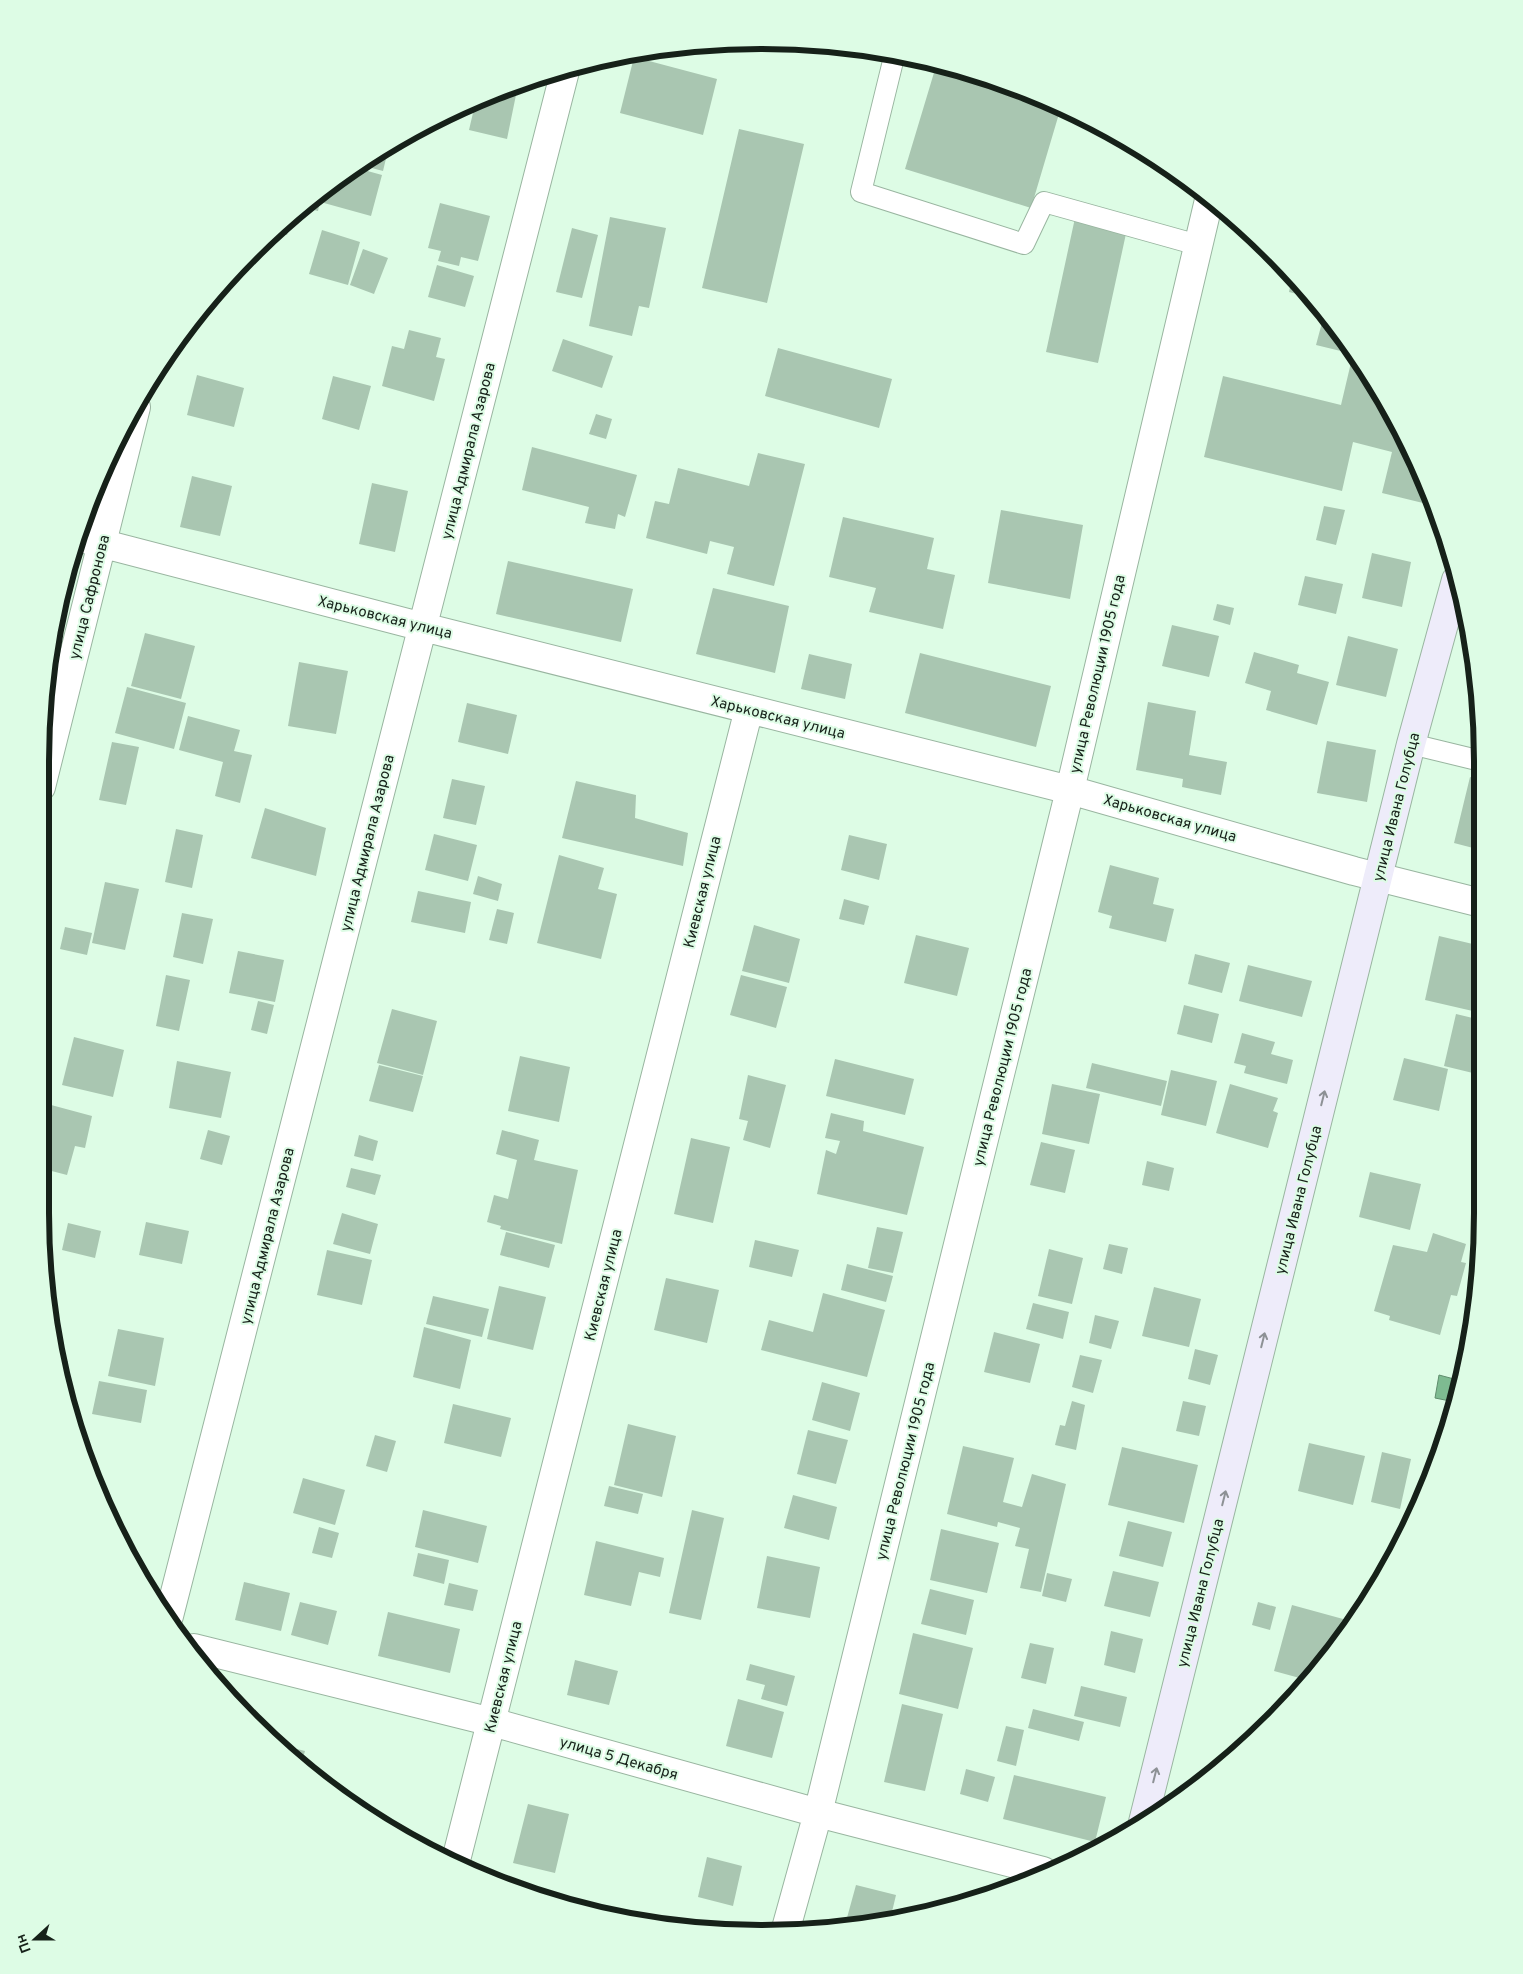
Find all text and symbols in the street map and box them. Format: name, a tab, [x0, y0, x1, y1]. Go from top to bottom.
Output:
street label: улица Адмирала Азарова	[438, 361, 501, 542]
street label: улица Сафронова	[66, 533, 115, 662]
street label: улица Революции 1905 года	[1066, 573, 1131, 776]
street label: Харьковская улица	[316, 593, 454, 644]
street label: Харьковская улица	[709, 693, 847, 744]
street label: улица Ивана Голубца	[1370, 731, 1425, 884]
street label: улица Адмирала Азарова	[337, 753, 400, 934]
street label: Харьковская улица	[1101, 791, 1238, 848]
street label: Киевская улица	[680, 835, 727, 950]
street label: улица Революции 1905 года	[970, 966, 1037, 1168]
one-way arrow	[1319, 1090, 1328, 1106]
street label: улица Ивана Голубца	[1272, 1124, 1327, 1277]
street label: улица Адмирала Азарова	[237, 1146, 300, 1327]
street label: Киевская улица	[581, 1228, 628, 1343]
one-way arrow	[1259, 1333, 1268, 1349]
street label: улица Революции 1905 года	[873, 1360, 940, 1562]
one-way arrow	[1219, 1491, 1229, 1507]
street label: улица Ивана Голубца	[1174, 1517, 1229, 1670]
street label: Киевская улица	[481, 1620, 528, 1735]
street label: улица 5 Декабря	[557, 1733, 680, 1785]
one-way arrow	[1151, 1767, 1160, 1783]
north arrow	[10, 1914, 60, 1964]
text: Пн	[13, 1931, 36, 1955]

